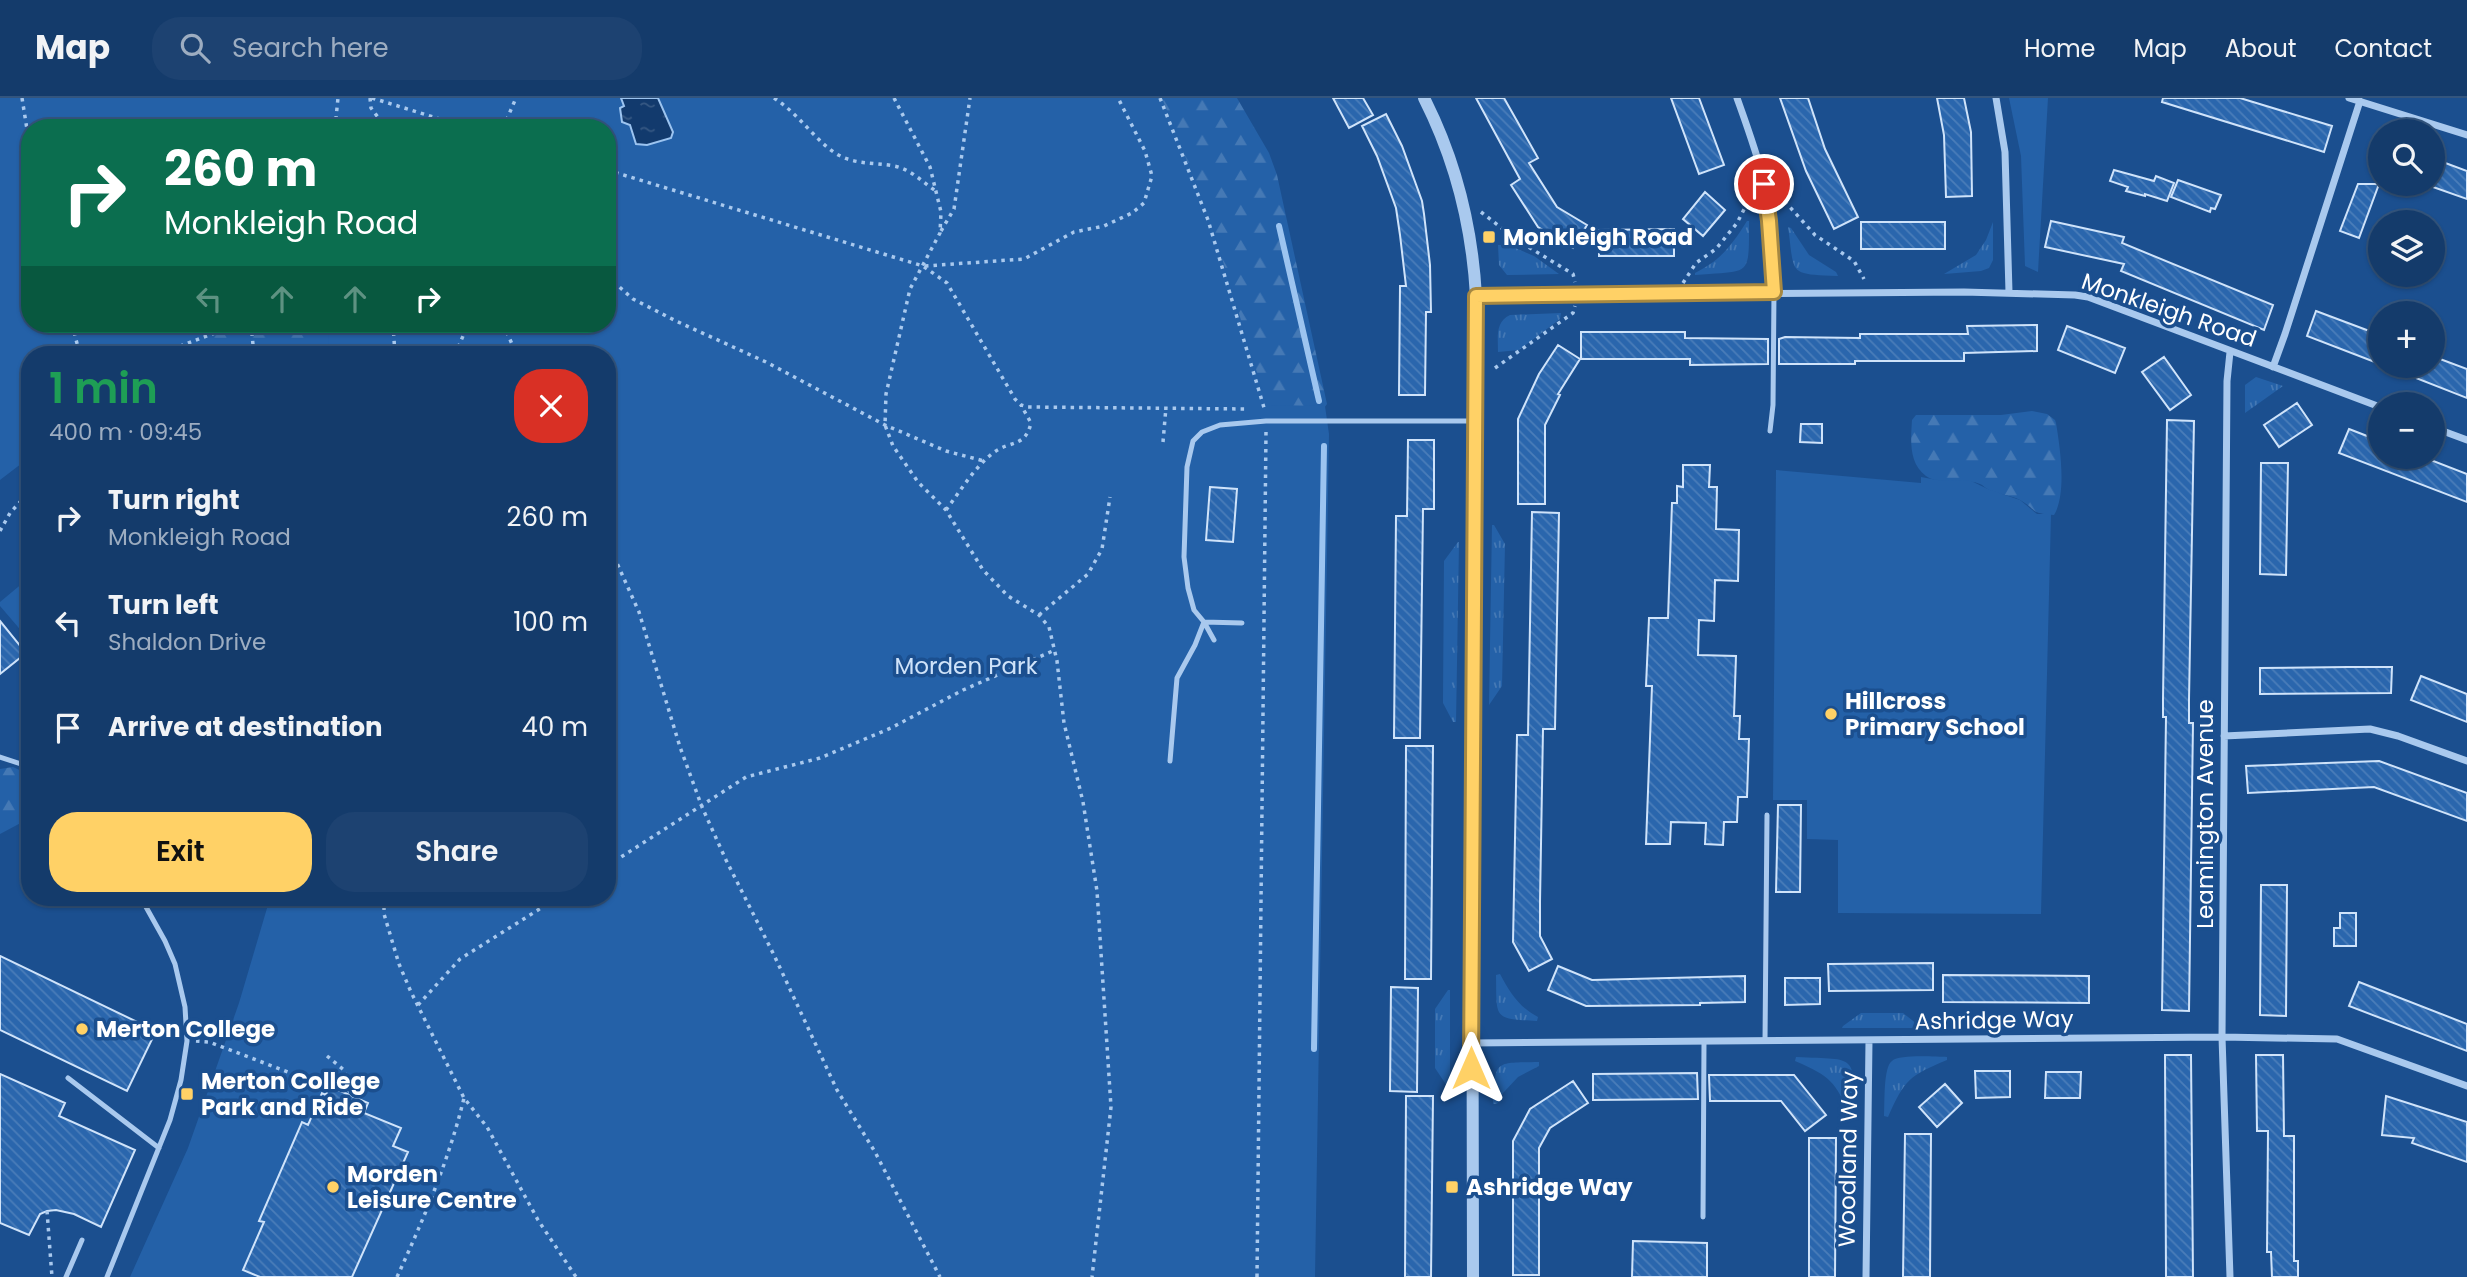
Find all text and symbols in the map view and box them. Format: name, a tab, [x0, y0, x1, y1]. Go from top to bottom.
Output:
search box	[152, 17, 642, 80]
text: Map	[35, 24, 110, 71]
icon: search	[176, 29, 214, 67]
text: Search here	[232, 30, 389, 66]
text: Home	[2024, 32, 2096, 65]
text: Map	[2134, 32, 2187, 65]
text: About	[2225, 32, 2296, 65]
text: Contact	[2334, 32, 2432, 65]
map controls	[2368, 119, 2445, 469]
button: search	[2368, 119, 2445, 196]
text: 260 m	[164, 135, 317, 203]
icon: right	[49, 147, 140, 238]
pin	[1734, 154, 1794, 214]
icon: arrive	[1745, 165, 1783, 203]
text: Monkleigh Road	[164, 200, 418, 245]
button: layers	[2368, 210, 2445, 287]
place label: Monkleigh Road	[1503, 221, 1693, 253]
marker: Monkleigh Road	[1481, 229, 1497, 245]
street label: Monkleigh Road	[2077, 265, 2261, 355]
icon: left	[190, 280, 228, 318]
icon: ahead	[263, 280, 301, 318]
icon: ahead	[336, 280, 374, 318]
icon: right	[409, 280, 447, 318]
button: +	[2368, 301, 2445, 378]
text: 1 min	[49, 359, 158, 418]
button: close	[514, 369, 588, 443]
button: −	[2368, 392, 2445, 469]
text: 400 m · 09:45	[49, 416, 202, 448]
text: Turn right	[108, 482, 240, 518]
icon: right	[49, 499, 87, 537]
text: 260 m	[506, 499, 588, 535]
text: Monkleigh Road	[108, 521, 291, 553]
text: Turn left	[108, 587, 219, 623]
icon: left	[49, 604, 87, 642]
text: 100 m	[513, 604, 588, 640]
text: Shaldon Drive	[108, 626, 266, 658]
park label: Morden Park	[894, 650, 1038, 682]
place label: Hillcross Primary School	[1845, 685, 2025, 743]
street label: Leamington Avenue	[2189, 699, 2221, 929]
marker: Hillcross Primary School	[1823, 706, 1839, 722]
icon: arrive	[49, 709, 87, 747]
text: Arrive at destination	[108, 709, 383, 745]
text: 40 m	[522, 709, 588, 745]
button: Exit	[49, 812, 312, 892]
button: Share	[326, 812, 588, 892]
street label: Ashridge Way	[1914, 1003, 2074, 1037]
place label: Merton College	[96, 1013, 275, 1045]
marker: Merton College	[74, 1021, 90, 1037]
position arrow	[1434, 1031, 1508, 1105]
place label: Merton College Park and Ride	[201, 1065, 380, 1123]
street label: Woodland Way	[1830, 1071, 1866, 1247]
marker: Merton College Park and Ride	[179, 1086, 195, 1102]
place label: Morden Leisure Centre	[347, 1158, 517, 1216]
place label: Ashridge Way	[1466, 1171, 1633, 1203]
marker: Morden Leisure Centre	[325, 1179, 341, 1195]
marker: Ashridge Way	[1444, 1179, 1460, 1195]

